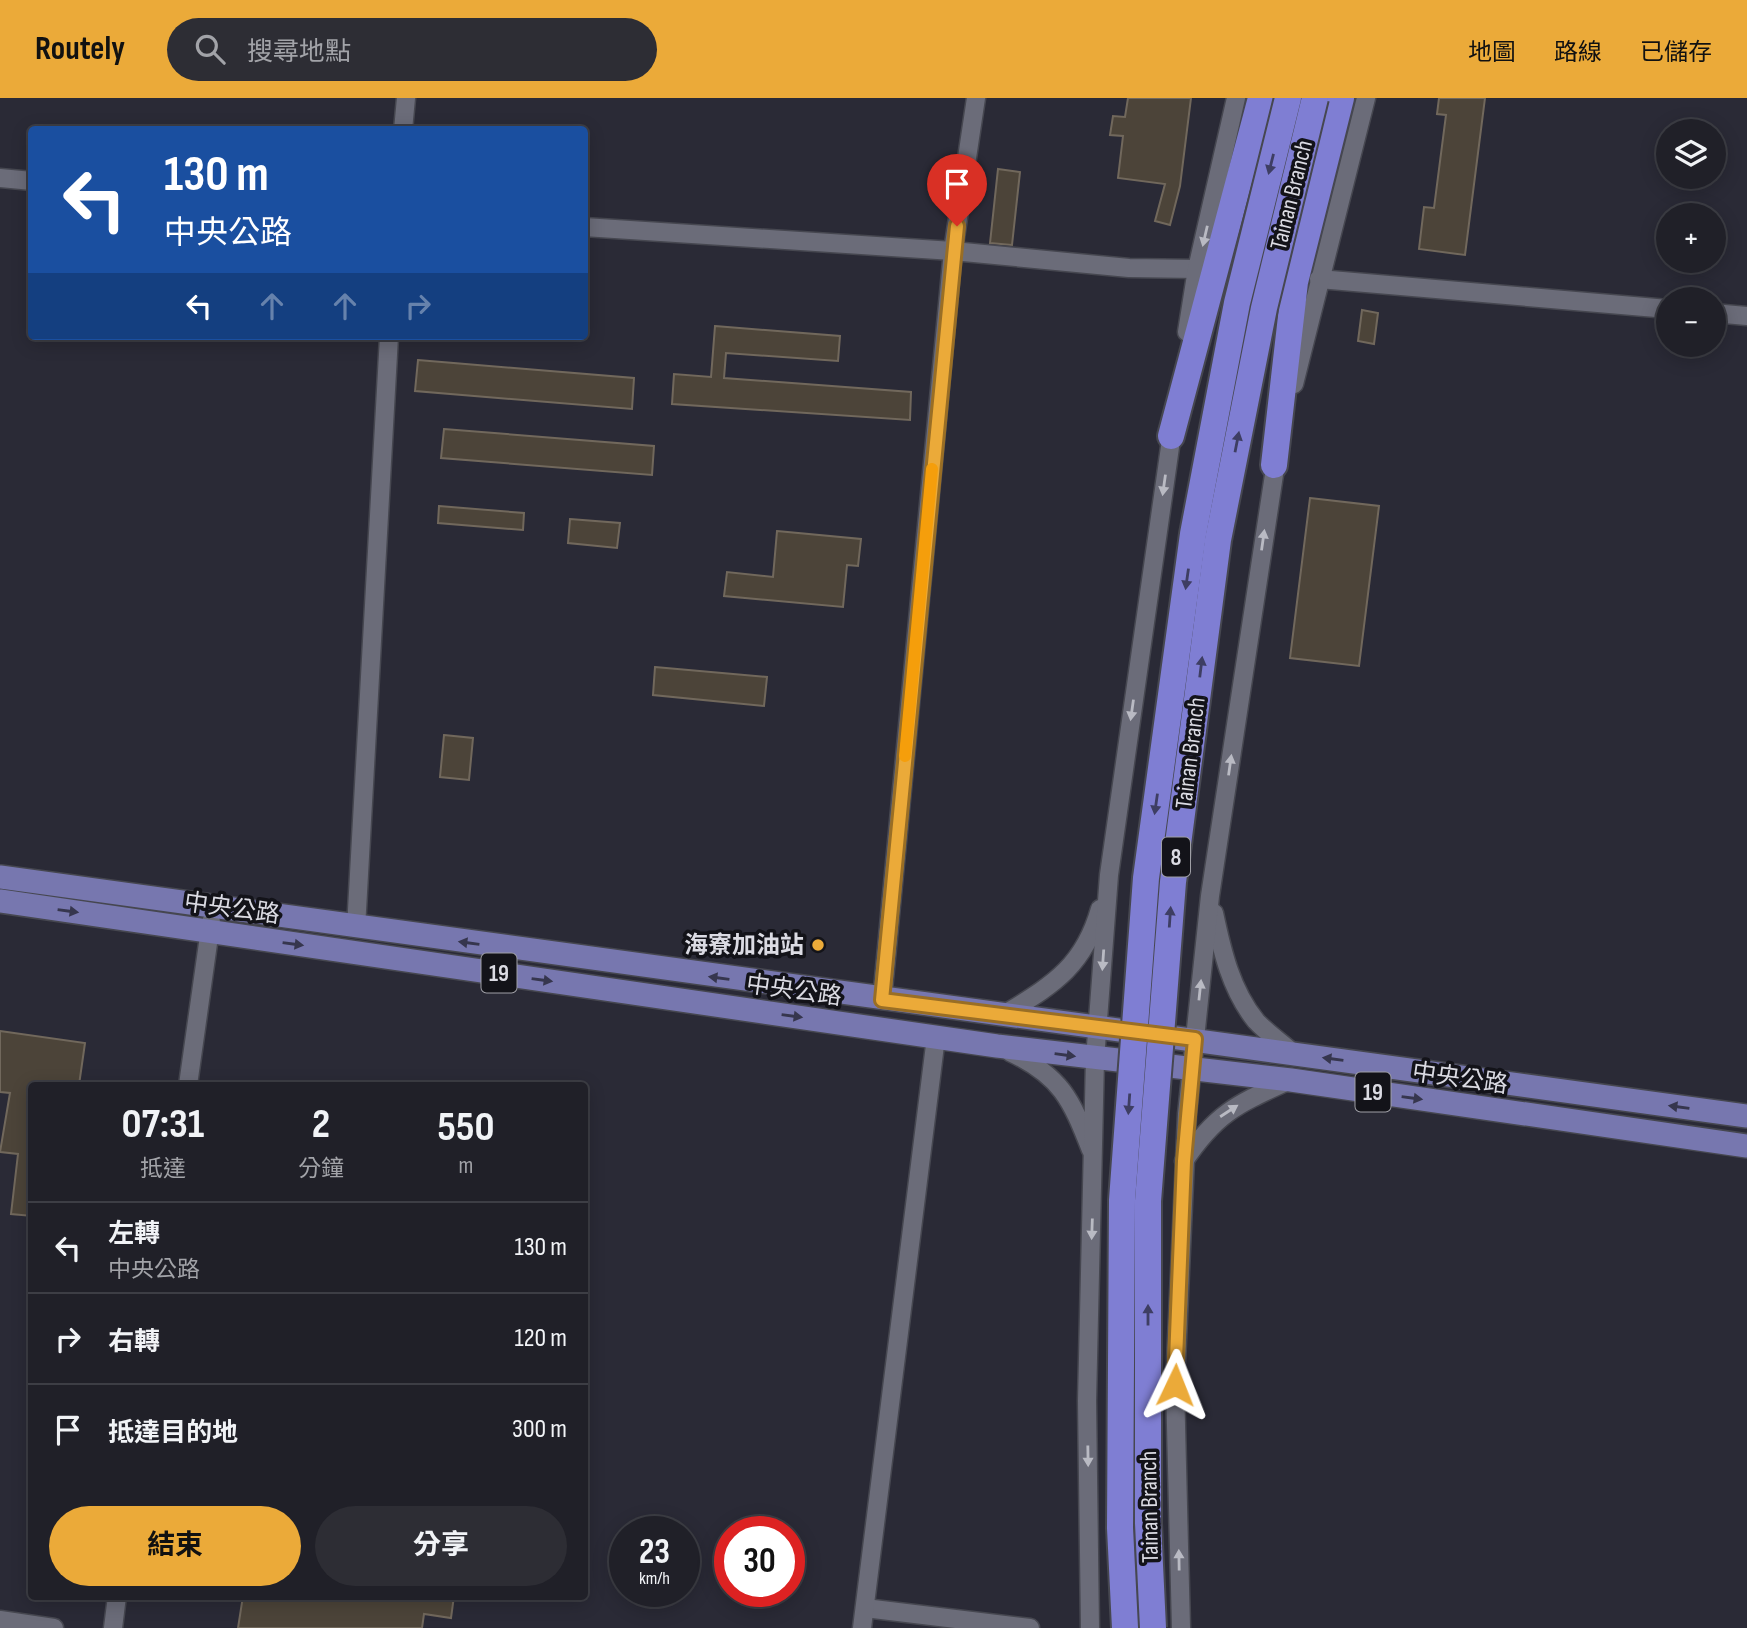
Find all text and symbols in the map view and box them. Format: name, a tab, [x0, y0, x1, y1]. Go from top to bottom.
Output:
search box	[167, 18, 657, 81]
text: Routely	[35, 29, 125, 69]
icon: search	[191, 30, 229, 68]
text: 搜尋地點	[247, 37, 351, 68]
text: 地圖	[1468, 38, 1516, 67]
text: 路線	[1554, 38, 1602, 67]
text: 已儲存	[1640, 38, 1712, 67]
map controls	[1656, 119, 1726, 357]
button: layers	[1656, 119, 1726, 189]
street label: Tainan Branch	[1264, 137, 1319, 253]
text: 130 m	[164, 146, 269, 205]
one-way arrow	[1265, 153, 1276, 175]
icon: left	[49, 154, 140, 245]
pin	[927, 154, 987, 226]
icon: arrive	[938, 165, 976, 203]
button: +	[1656, 203, 1726, 273]
text: 中央公路	[164, 214, 292, 253]
one-way arrow	[1199, 225, 1210, 247]
icon: left	[180, 287, 218, 325]
icon: ahead	[253, 287, 291, 325]
icon: ahead	[326, 287, 364, 325]
icon: right	[399, 287, 437, 325]
button: −	[1656, 287, 1726, 357]
one-way arrow	[1232, 431, 1243, 453]
one-way arrow	[1159, 474, 1170, 496]
one-way arrow	[1258, 529, 1269, 551]
one-way arrow	[1181, 568, 1192, 590]
one-way arrow	[1196, 656, 1207, 678]
street label: Tainan Branch	[1169, 696, 1212, 810]
one-way arrow	[1127, 699, 1138, 721]
one-way arrow	[1225, 754, 1236, 776]
one-way arrow	[1150, 794, 1161, 816]
road number: 8	[1162, 838, 1190, 876]
street label: 中央公路	[182, 887, 281, 930]
one-way arrow	[57, 906, 79, 917]
one-way arrow	[1165, 906, 1176, 928]
place label: 海寮加油站	[684, 931, 804, 960]
marker: 海寮加油站	[810, 937, 826, 953]
one-way arrow	[282, 938, 304, 949]
one-way arrow	[458, 938, 480, 949]
one-way arrow	[1097, 949, 1108, 971]
road number: 19	[482, 954, 516, 992]
street label: 中央公路	[744, 969, 843, 1012]
one-way arrow	[707, 972, 729, 983]
one-way arrow	[531, 974, 553, 985]
one-way arrow	[1195, 979, 1206, 1001]
one-way arrow	[781, 1011, 803, 1022]
one-way arrow	[1054, 1050, 1076, 1061]
one-way arrow	[1322, 1053, 1344, 1064]
street label: 中央公路	[1410, 1057, 1509, 1100]
road number: 19	[1356, 1072, 1390, 1112]
one-way arrow	[1123, 1093, 1134, 1115]
one-way arrow	[1401, 1093, 1423, 1104]
text: 07:31	[122, 1099, 204, 1150]
text: 2	[312, 1099, 330, 1150]
one-way arrow	[1668, 1101, 1690, 1112]
text: 550	[438, 1102, 494, 1153]
one-way arrow	[1220, 1105, 1239, 1118]
text: m	[459, 1152, 473, 1180]
text: 抵達	[140, 1155, 186, 1183]
text: 分鐘	[298, 1155, 344, 1183]
one-way arrow	[1087, 1218, 1098, 1240]
text: 左轉	[108, 1219, 160, 1250]
icon: left	[49, 1229, 87, 1267]
text: 130 m	[515, 1232, 567, 1263]
text: 中央公路	[108, 1256, 200, 1284]
one-way arrow	[1142, 1304, 1154, 1326]
icon: right	[49, 1320, 87, 1358]
text: 120 m	[514, 1323, 567, 1354]
text: 右轉	[108, 1327, 160, 1358]
position arrow	[1138, 1348, 1212, 1422]
icon: arrive	[49, 1411, 87, 1449]
text: 300 m	[512, 1414, 567, 1445]
text: 抵達目的地	[108, 1418, 238, 1449]
one-way arrow	[1082, 1445, 1093, 1467]
street label: Tainan Branch	[1134, 1451, 1165, 1563]
button: 結束	[49, 1506, 301, 1586]
button: 分享	[315, 1506, 567, 1586]
speed limit sign: 30	[714, 1516, 805, 1607]
text: 23	[639, 1531, 670, 1574]
one-way arrow	[1173, 1549, 1185, 1571]
text: km/h	[639, 1568, 670, 1589]

